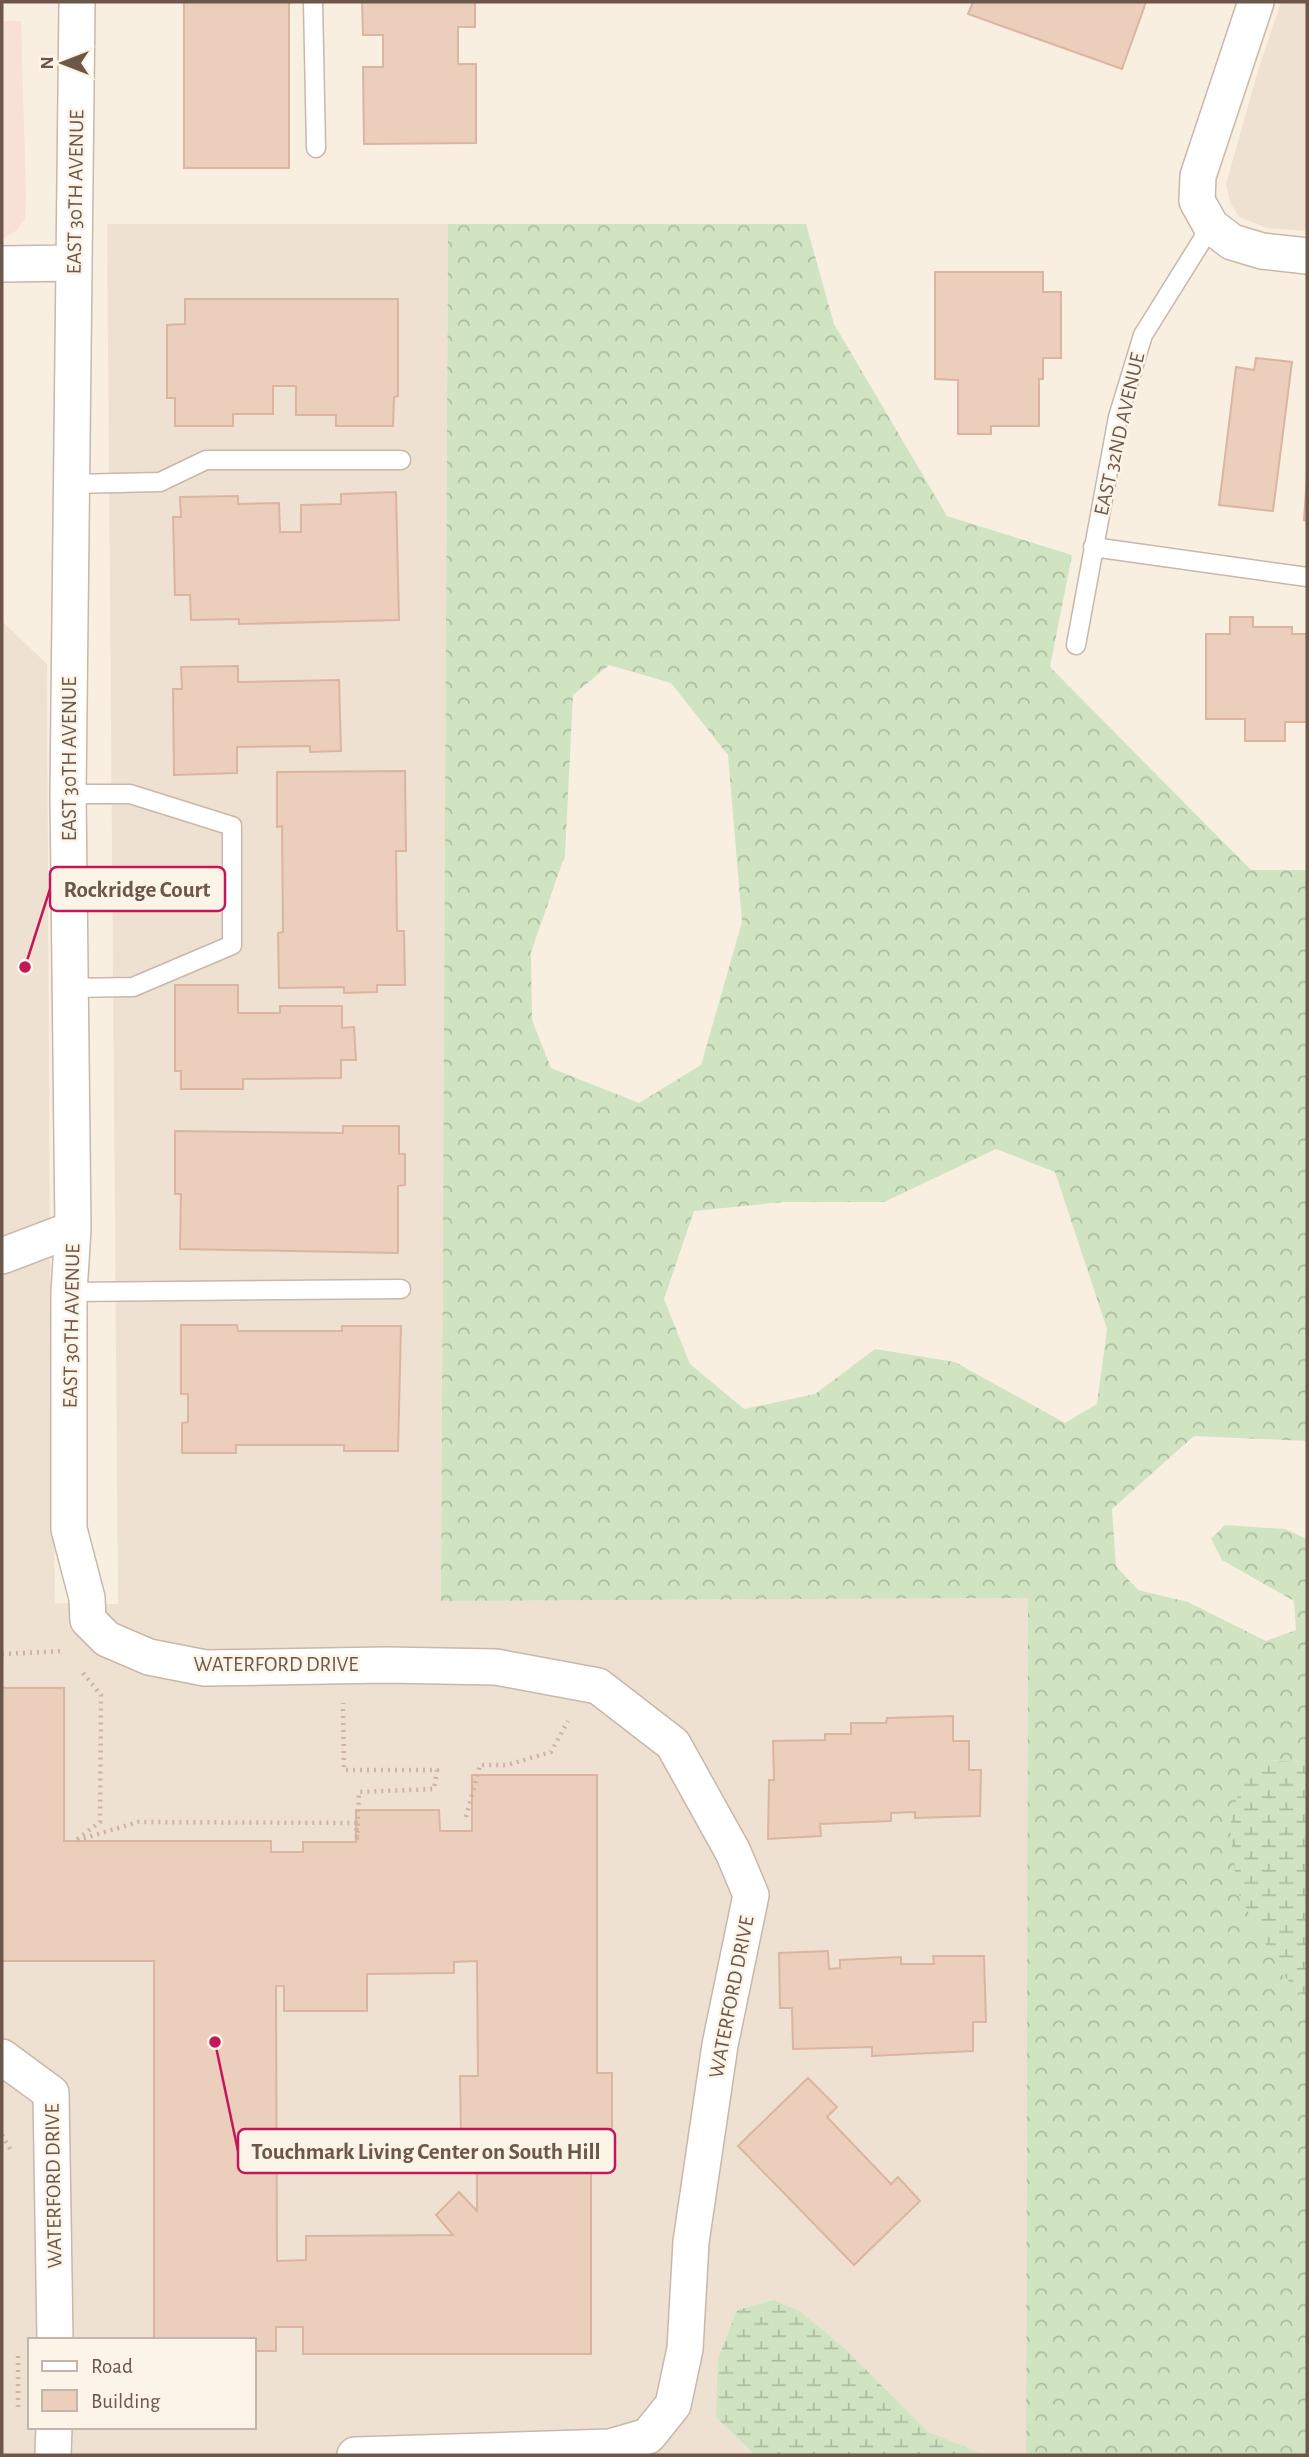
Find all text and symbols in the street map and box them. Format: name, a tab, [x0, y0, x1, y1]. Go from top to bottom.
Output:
north arrow	[28, 28, 98, 98]
text: N	[38, 56, 57, 70]
street label: EAST 30TH AVENUE	[64, 109, 87, 275]
street label: EAST 32ND AVENUE	[1091, 351, 1148, 518]
street label: EAST 30TH AVENUE	[59, 677, 80, 841]
callout: Rockridge Court	[50, 867, 225, 911]
text: Rockridge Court	[64, 879, 211, 902]
street label: EAST 30TH AVENUE	[60, 1243, 83, 1409]
street label: WATERFORD DRIVE	[194, 1654, 358, 1675]
street label: WATERFORD DRIVE	[705, 1914, 758, 2080]
street label: WATERFORD DRIVE	[42, 2103, 65, 2269]
callout: Touchmark Living Center on South Hill	[238, 2129, 615, 2173]
text: Touchmark Living Center on South Hill	[251, 2141, 601, 2164]
legend	[28, 2338, 256, 2429]
text: Road	[91, 2356, 133, 2377]
text: Building	[91, 2391, 161, 2412]

